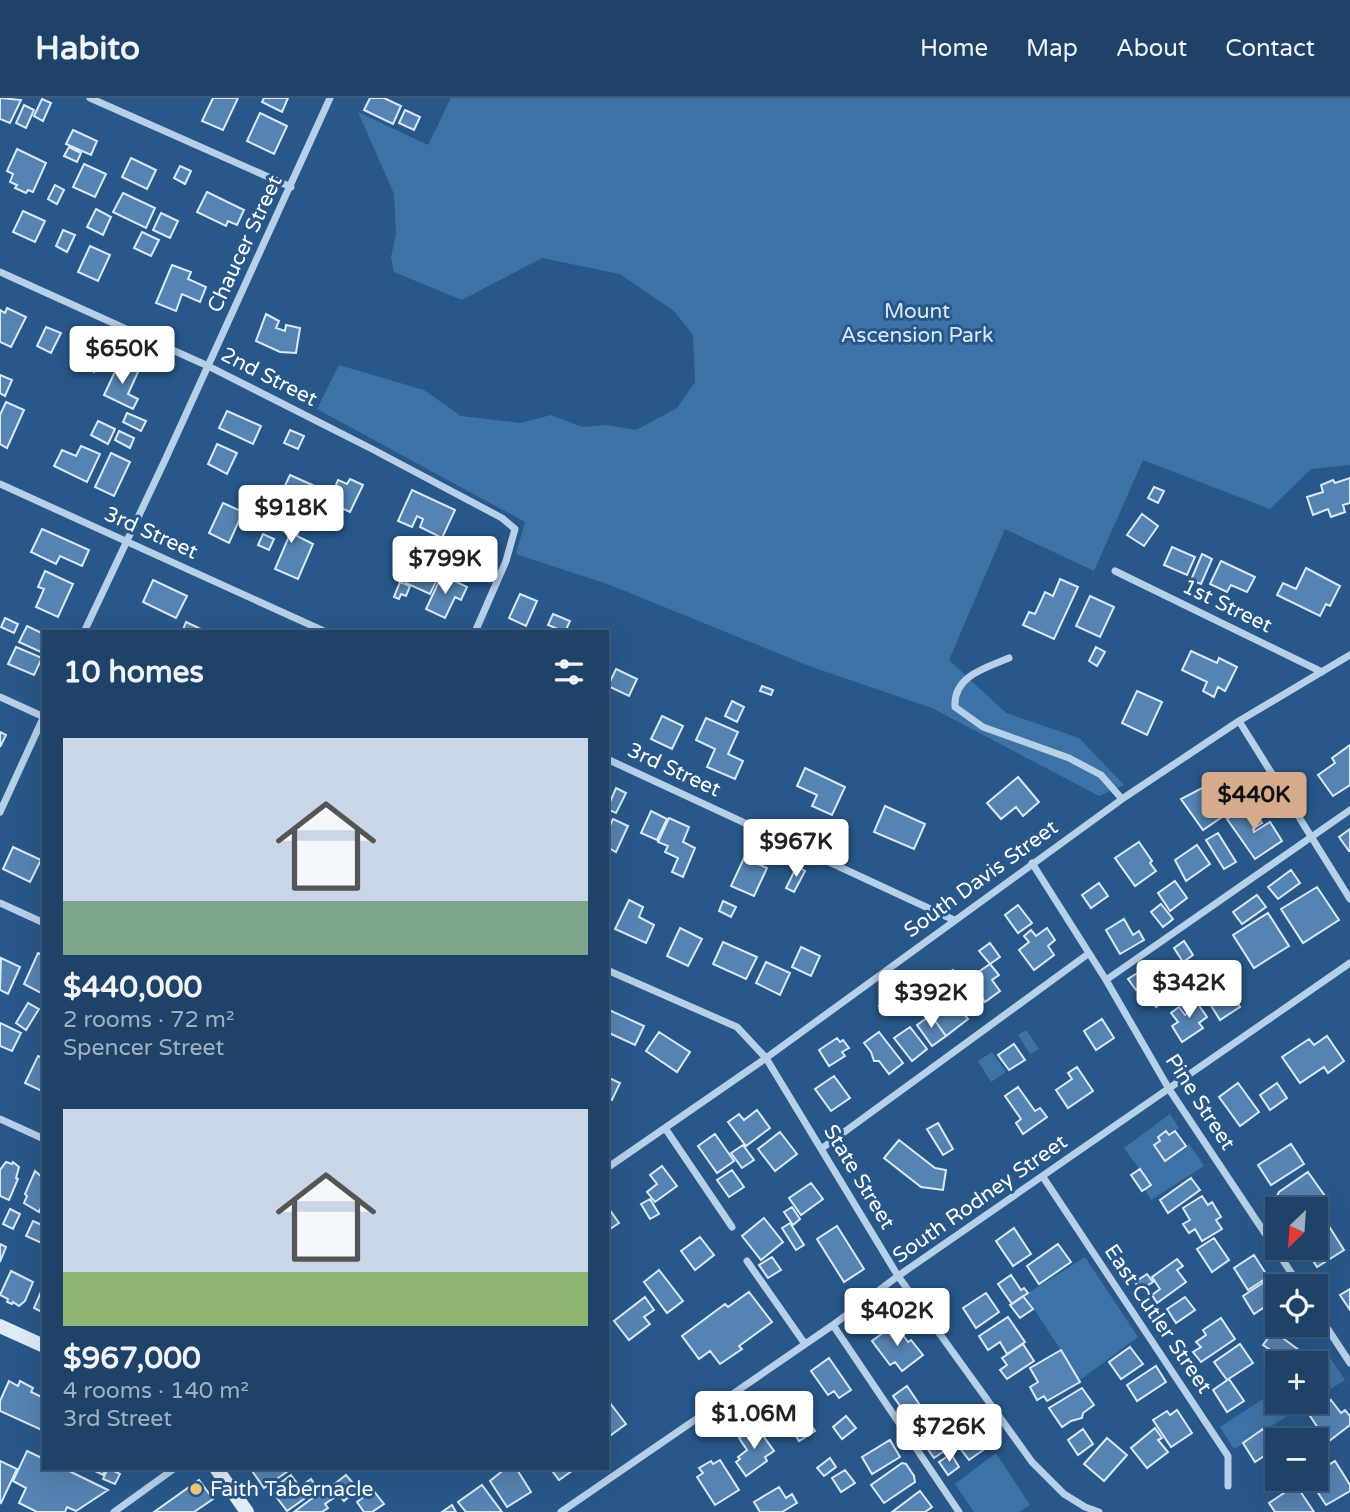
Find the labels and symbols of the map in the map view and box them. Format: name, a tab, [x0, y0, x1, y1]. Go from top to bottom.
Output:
street label: Chaucer Street	[202, 171, 288, 317]
park label: Mount Ascension Park	[841, 299, 993, 348]
pin: $650K	[73, 327, 171, 386]
street label: 2nd Street	[217, 342, 321, 412]
pin: $918K	[242, 486, 340, 545]
street label: 3rd Street	[100, 501, 202, 565]
pin: $799K	[396, 536, 494, 596]
street label: 1st Street	[1178, 574, 1276, 638]
street label: 3rd Street	[624, 738, 724, 802]
pin: $440K	[1205, 772, 1303, 832]
street label: South Davis Street	[899, 815, 1063, 943]
pin: $967K	[747, 820, 845, 879]
pin: $342K	[1140, 960, 1238, 1020]
pin: $392K	[882, 970, 980, 1030]
street label: Pine Street	[1160, 1049, 1240, 1155]
street label: State Street	[818, 1120, 900, 1234]
street label: South Rodney Street	[888, 1129, 1072, 1269]
north arrow	[1265, 1197, 1328, 1260]
street label: East Cutler Street	[1099, 1240, 1217, 1398]
pin: $402K	[848, 1288, 946, 1348]
pin: $1.06M	[697, 1392, 811, 1451]
pin: $726K	[900, 1404, 998, 1464]
place label: Faith Tabernacle	[210, 1477, 374, 1502]
marker: Faith Tabernacle	[188, 1481, 204, 1497]

